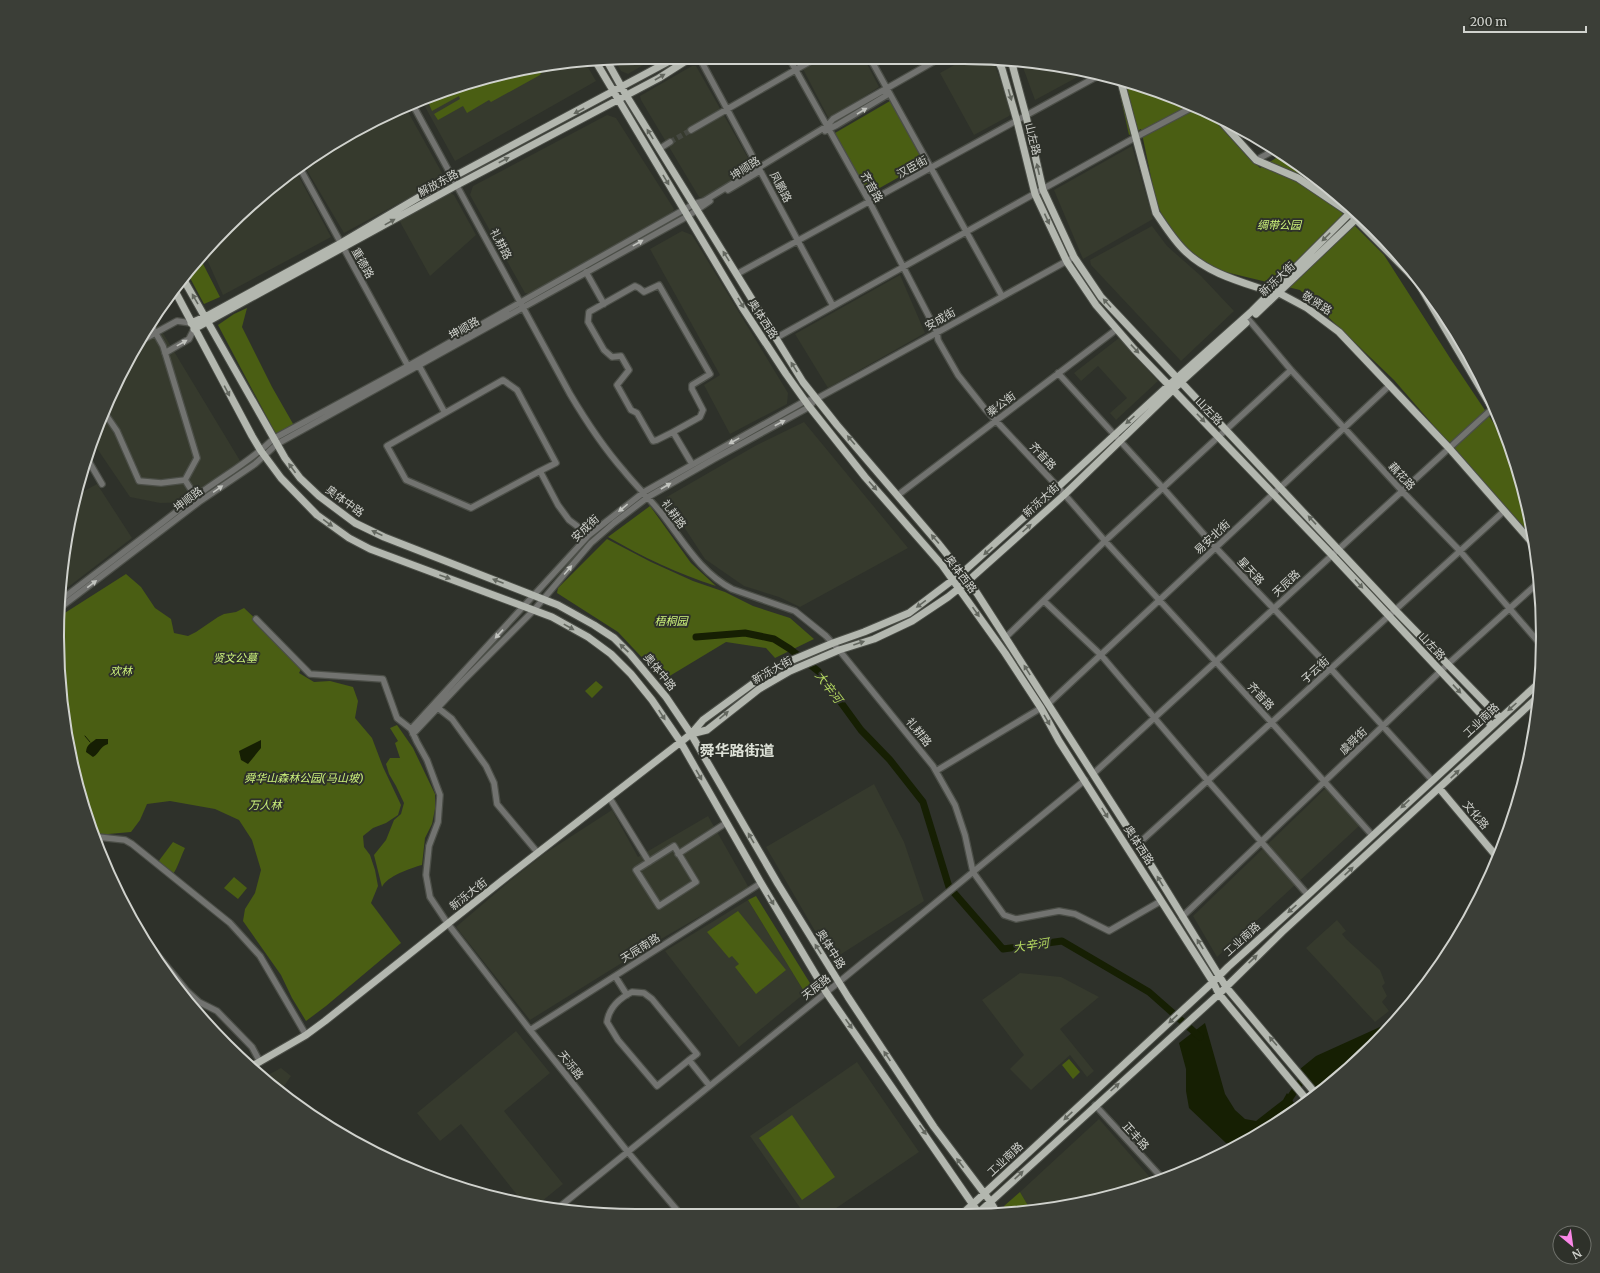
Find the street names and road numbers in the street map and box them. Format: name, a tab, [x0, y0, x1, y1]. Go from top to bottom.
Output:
street label: 山左路	[1022, 121, 1044, 157]
street label: 坤顺路	[727, 153, 763, 183]
street label: 汉臣街	[894, 153, 930, 181]
street label: 解放东路	[415, 166, 461, 200]
street label: 凤鹏路	[767, 169, 795, 205]
street label: 齐音路	[858, 169, 886, 205]
street label: 礼耕路	[487, 226, 515, 262]
street label: 重德路	[349, 245, 377, 281]
street label: 新泺大街	[1256, 259, 1298, 299]
street label: 敬贤路	[1299, 288, 1335, 318]
street label: 奥体西路	[745, 297, 781, 341]
street label: 安成街	[922, 305, 958, 333]
street label: 坤顺路	[446, 314, 482, 342]
street label: 秦公街	[984, 388, 1018, 420]
street label: 山左路	[1193, 394, 1225, 428]
street label: 齐音路	[1027, 439, 1059, 473]
street label: 藕花路	[1386, 459, 1418, 493]
street label: 新泺大街	[1020, 480, 1062, 520]
street label: 奥体中路	[323, 482, 367, 520]
street label: 坤顺路	[171, 483, 205, 515]
street label: 礼耕路	[658, 497, 690, 531]
street label: 安成街	[568, 512, 602, 544]
street label: 易安北街	[1191, 517, 1233, 557]
street label: 奥体西路	[942, 552, 980, 596]
street label: 星天路	[1235, 554, 1267, 588]
street label: 天辰路	[1269, 567, 1303, 599]
street label: 山左路	[1416, 629, 1448, 663]
street label: 奥体中路	[641, 650, 679, 694]
street label: 新泺大街	[749, 653, 795, 687]
street label: 子云街	[1298, 654, 1332, 686]
street label: 齐音路	[1245, 679, 1277, 713]
street label: 工业南路	[1460, 700, 1502, 740]
street label: 礼耕路	[903, 715, 935, 749]
street label: 虞舜街	[1336, 725, 1370, 757]
street label: 文化路	[1460, 798, 1492, 832]
street label: 奥体西路	[1121, 823, 1157, 867]
street label: 新泺大街	[446, 875, 490, 913]
street label: 工业南路	[1221, 919, 1263, 959]
street label: 奥体中路	[813, 927, 849, 971]
street label: 天辰南路	[618, 930, 662, 966]
street label: 天辰路	[799, 971, 833, 1003]
street label: 天泺路	[555, 1048, 587, 1082]
street label: 正丰路	[1120, 1119, 1152, 1153]
street label: 工业南路	[984, 1139, 1026, 1179]

